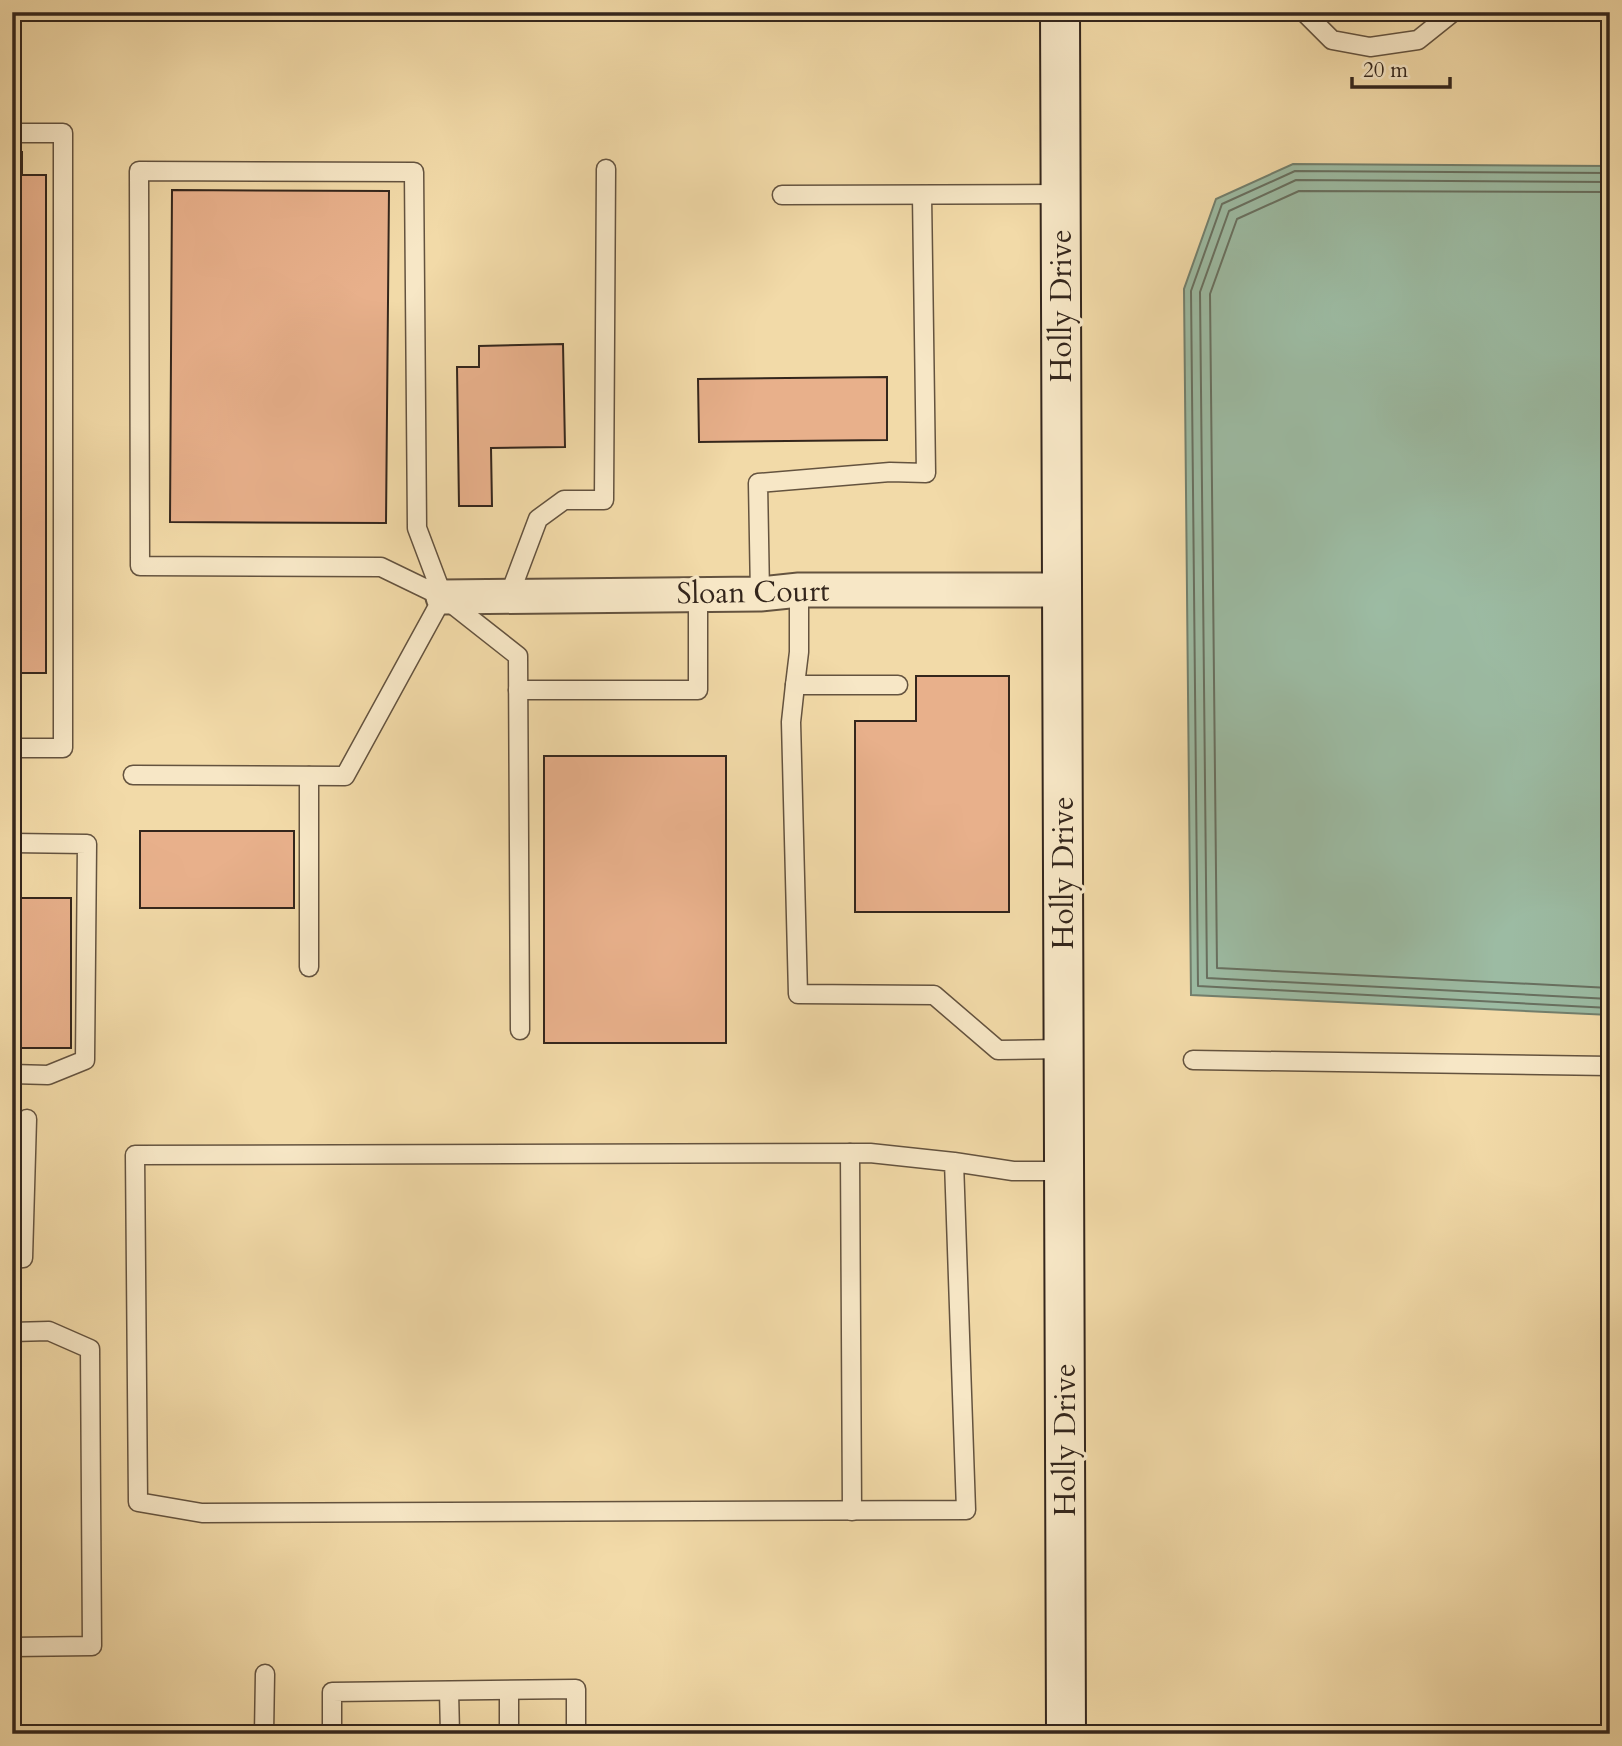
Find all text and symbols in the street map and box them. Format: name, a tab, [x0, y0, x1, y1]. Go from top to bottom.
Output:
scale bar	[1352, 46, 1450, 90]
text: 20 m	[1363, 56, 1408, 85]
street label: Holly Drive	[1041, 229, 1082, 383]
street label: Sloan Court	[676, 571, 830, 614]
street label: Holly Drive	[1043, 796, 1084, 950]
street label: Holly Drive	[1045, 1363, 1086, 1517]

